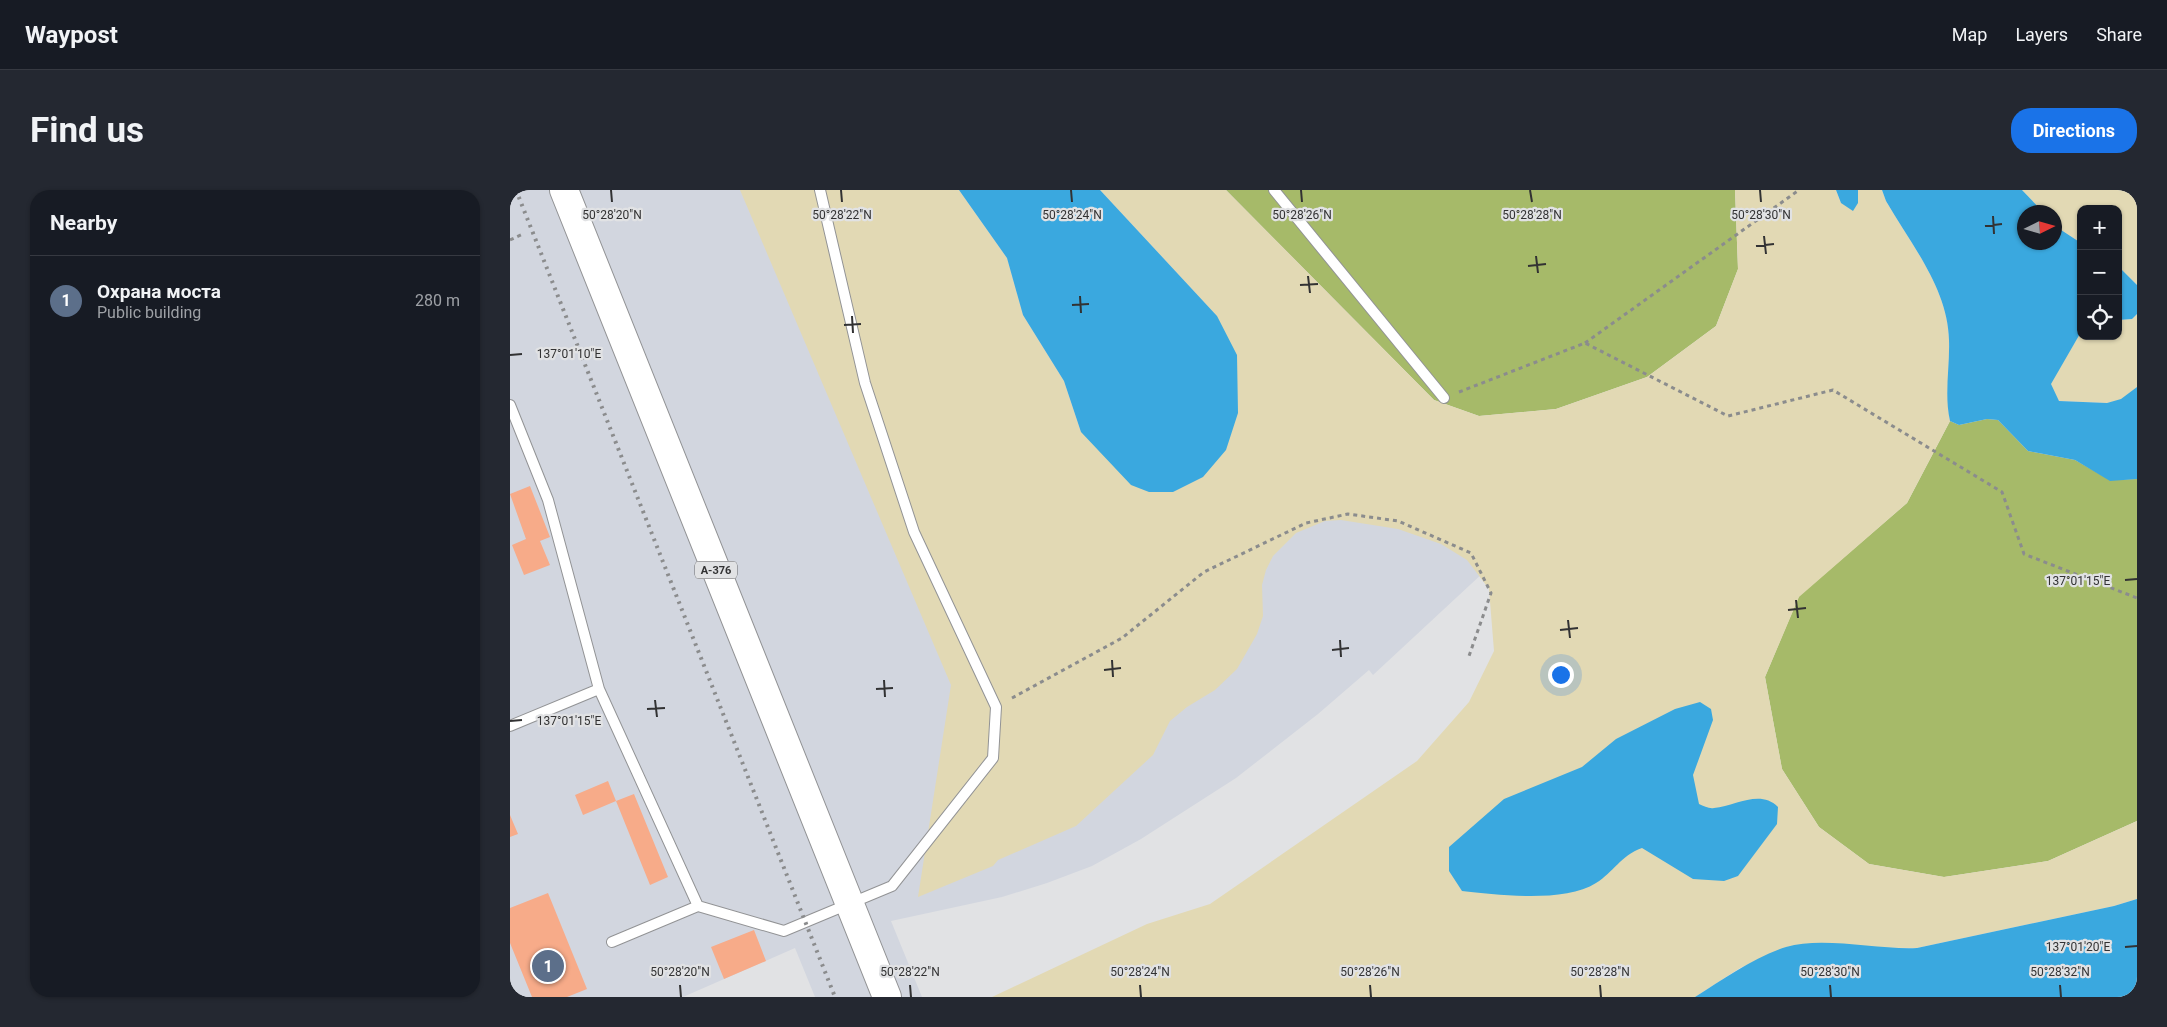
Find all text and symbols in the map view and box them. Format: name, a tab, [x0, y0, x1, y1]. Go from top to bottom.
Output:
text: Waypost	[25, 21, 118, 49]
text: Map	[1952, 24, 1987, 45]
text: Layers	[2015, 24, 2068, 45]
text: Share	[2096, 24, 2142, 45]
button: Directions	[2011, 108, 2137, 153]
text: Find us	[30, 110, 144, 151]
north arrow	[2017, 205, 2062, 250]
map controls	[2077, 205, 2122, 340]
button: +	[2077, 205, 2122, 250]
text: 50°28'20"N	[582, 208, 642, 222]
text: 50°28'22"N	[812, 208, 872, 222]
text: 50°28'24"N	[1042, 208, 1102, 222]
text: 50°28'26"N	[1272, 208, 1332, 222]
text: 50°28'28"N	[1502, 208, 1562, 222]
text: 50°28'30"N	[1731, 208, 1791, 222]
text: Nearby	[50, 211, 117, 235]
button: −	[2077, 250, 2122, 295]
text: Охрана моста	[97, 280, 221, 303]
text: 1	[61, 291, 71, 310]
text: 280 m	[415, 291, 460, 310]
button: locate	[2077, 295, 2122, 340]
text: Public building	[97, 303, 201, 322]
text: 137°01'10"E	[537, 347, 601, 361]
road number: А-376	[695, 562, 737, 578]
text: 137°01'15"E	[2046, 574, 2110, 588]
your location	[1548, 662, 1574, 688]
text: 137°01'15"E	[537, 714, 601, 728]
text: 137°01'20"E	[2046, 940, 2110, 954]
pin: 1	[532, 947, 564, 985]
text: 50°28'20"N	[650, 965, 710, 979]
text: 50°28'22"N	[880, 965, 940, 979]
text: 50°28'24"N	[1110, 965, 1170, 979]
text: 50°28'26"N	[1340, 965, 1400, 979]
text: 50°28'28"N	[1570, 965, 1630, 979]
text: 50°28'30"N	[1800, 965, 1860, 979]
text: 50°28'32"N	[2030, 965, 2090, 979]

